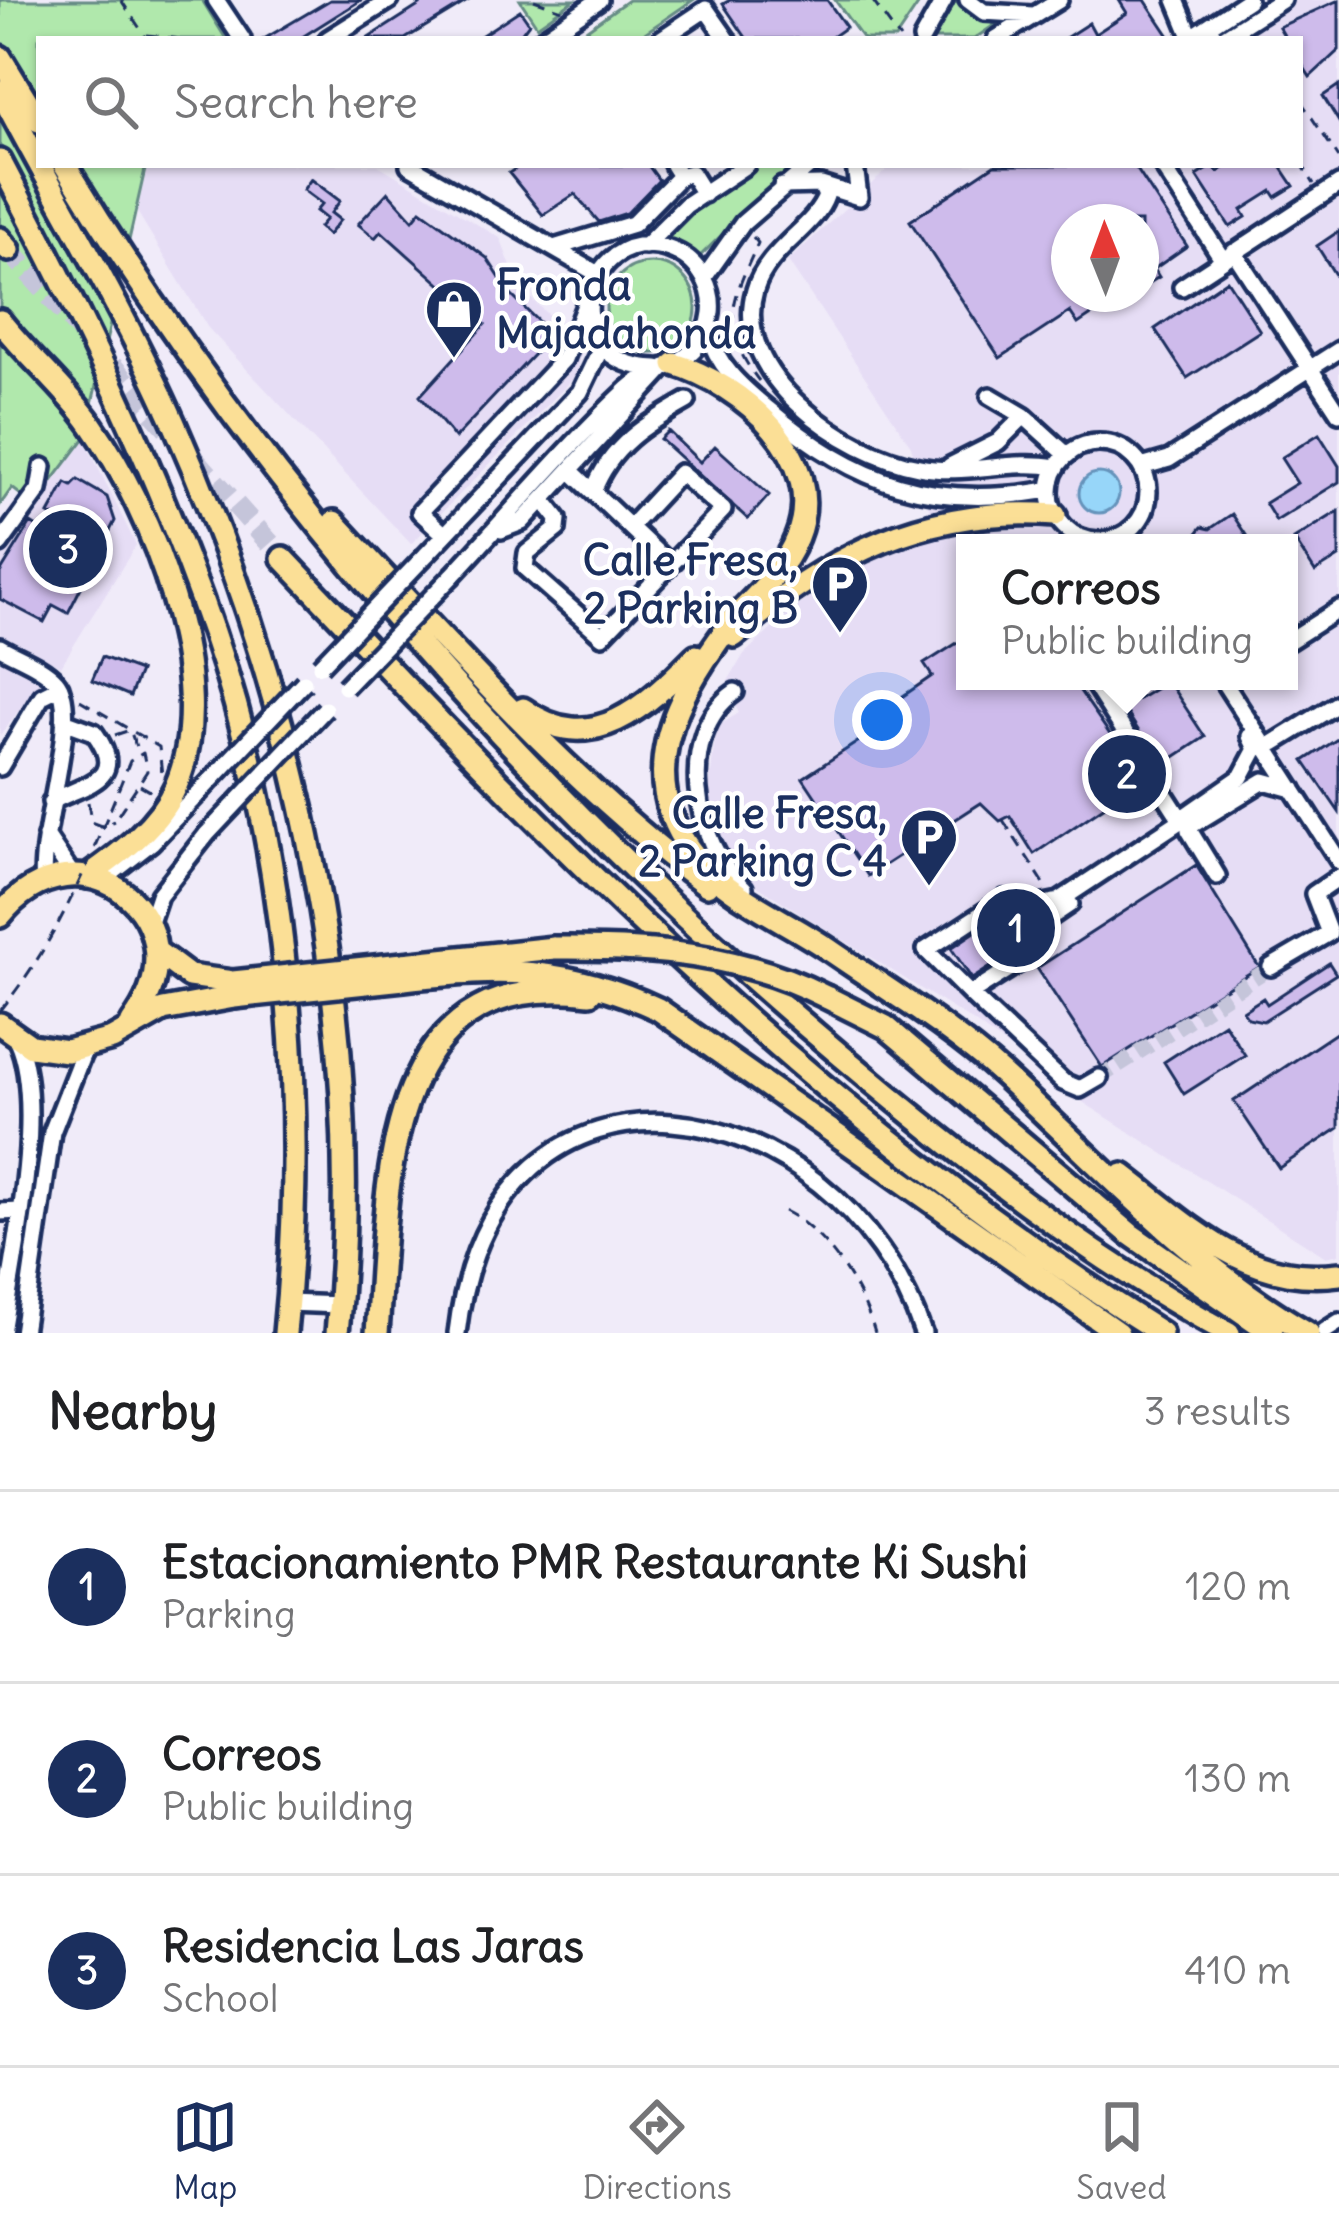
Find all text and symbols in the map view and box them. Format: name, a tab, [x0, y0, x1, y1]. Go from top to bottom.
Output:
search box	[36, 36, 1303, 168]
icon: search	[78, 69, 144, 135]
text: Search here	[174, 74, 418, 130]
north arrow	[1051, 204, 1159, 312]
place label: Fronda Majadahonda	[496, 259, 756, 359]
shop icon: Fronda Majadahonda	[423, 278, 485, 360]
pin: 3	[29, 504, 107, 594]
place label: Calle Fresa, 2 Parking B	[583, 534, 798, 634]
popup	[956, 534, 1298, 690]
parking icon: Calle Fresa, 2 Parking B	[809, 553, 871, 635]
text: Correos	[1001, 560, 1161, 616]
text: Public building	[1001, 616, 1253, 665]
your location	[852, 690, 912, 750]
pin: 2	[1088, 729, 1166, 819]
place label: Calle Fresa, 2 Parking C 4	[638, 787, 887, 887]
parking icon: Calle Fresa, 2 Parking C 4	[898, 806, 960, 888]
pin: 1	[977, 883, 1055, 973]
text: Nearby	[48, 1379, 217, 1443]
text: 3 results	[1144, 1387, 1291, 1436]
text: Estacionamiento PMR Restaurante Ki Sushi	[162, 1534, 1028, 1590]
text: 1	[79, 1562, 95, 1611]
text: 120 m	[1185, 1562, 1291, 1611]
text: Parking	[162, 1590, 296, 1639]
text: Correos	[162, 1726, 322, 1782]
text: 2	[76, 1754, 98, 1803]
text: 130 m	[1184, 1754, 1291, 1803]
text: Public building	[162, 1782, 414, 1831]
text: Residencia Las Jaras	[162, 1918, 584, 1974]
text: 3	[76, 1946, 98, 1995]
text: 410 m	[1184, 1946, 1291, 1995]
text: School	[162, 1974, 279, 2023]
tab: Map	[172, 2094, 238, 2208]
tab: Directions	[583, 2094, 732, 2208]
tab: Saved	[1076, 2094, 1167, 2208]

